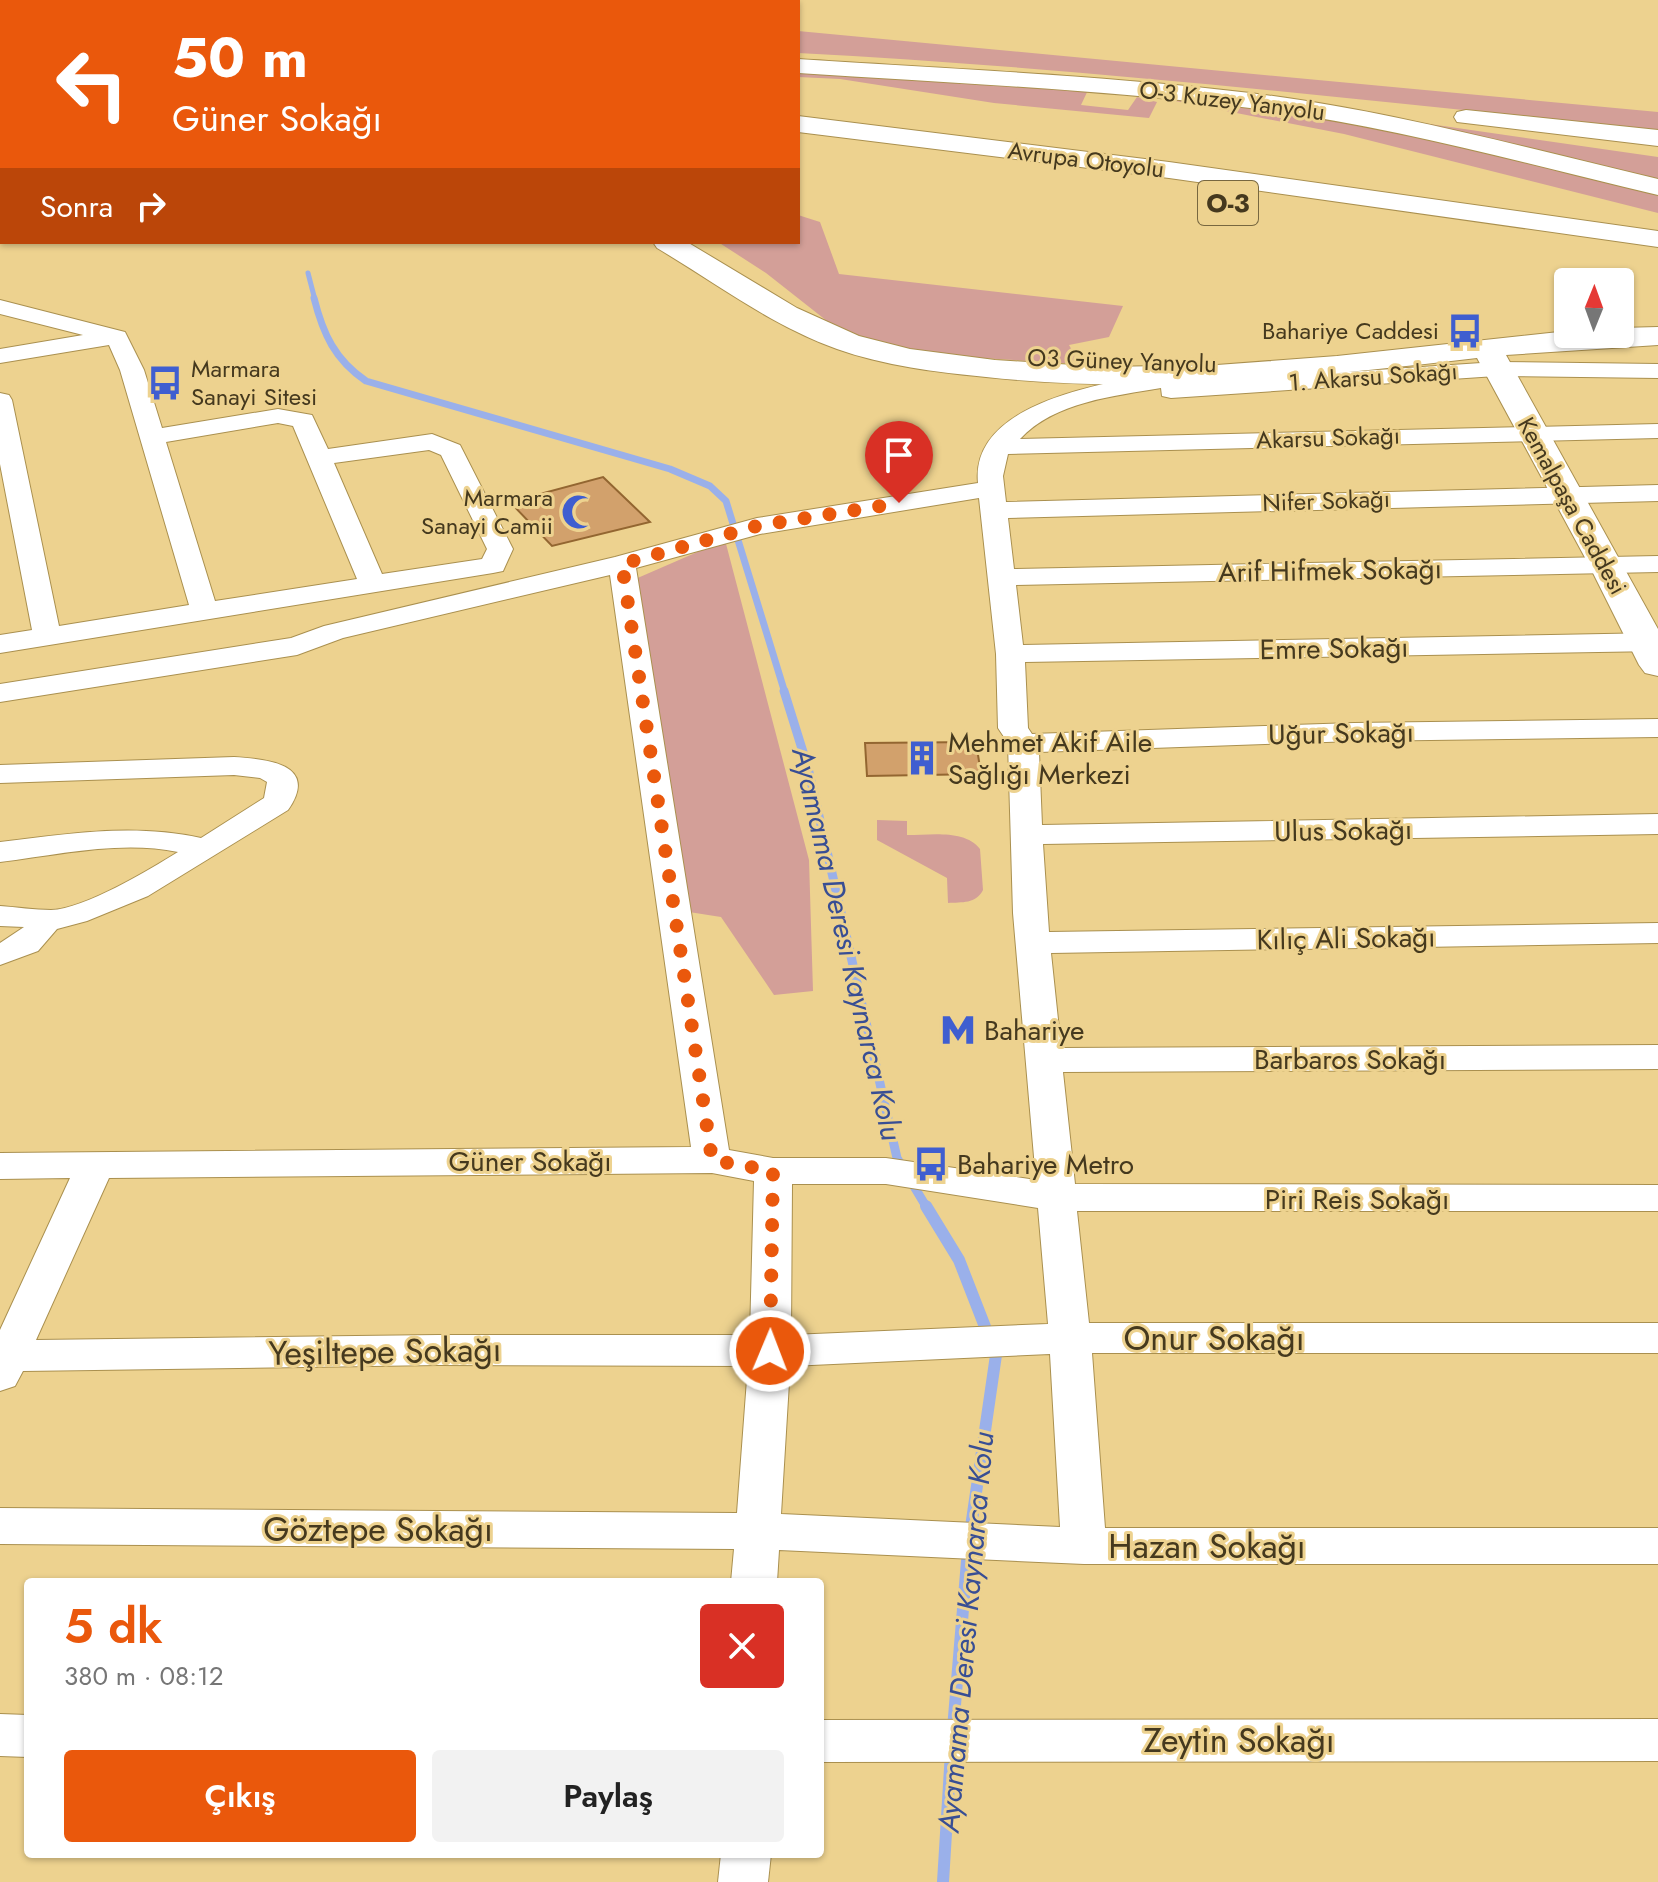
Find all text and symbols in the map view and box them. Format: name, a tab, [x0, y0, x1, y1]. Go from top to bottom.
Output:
text: 50 m	[172, 17, 308, 98]
icon: left	[40, 32, 144, 136]
street label: O-3 Kuzey Yanyolu	[1137, 72, 1327, 129]
text: Güner Sokağı	[172, 92, 382, 144]
street label: Avrupa Otoyolu	[1006, 133, 1166, 186]
road number: O-3	[1198, 181, 1258, 225]
icon: right	[129, 184, 173, 228]
text: Sonra	[40, 185, 113, 228]
north arrow	[1554, 268, 1634, 348]
map controls	[1554, 268, 1634, 348]
bus stop icon: Bahariye Caddesi	[1446, 312, 1484, 350]
place label: Bahariye Caddesi	[1262, 313, 1439, 348]
street label: O3 Güney Yanyolu	[1027, 340, 1217, 381]
place label: Marmara Sanayi Sitesi	[191, 351, 317, 414]
street label: 1. Akarsu Sokağı	[1287, 353, 1459, 400]
bus stop icon: Marmara Sanayi Sitesi	[146, 364, 184, 402]
street label: Kemalpaşa Caddesi	[1509, 411, 1636, 601]
street label: Akarsu Sokağı	[1255, 417, 1401, 458]
pin	[865, 421, 933, 503]
icon: arrive	[877, 433, 921, 477]
place label: Marmara Sanayi Camii	[421, 480, 553, 543]
street label: Nifer Sokağı	[1262, 481, 1390, 520]
mosque icon: Marmara Sanayi Camii	[560, 493, 598, 531]
street label: Arif Hifmek Sokağı	[1218, 548, 1442, 593]
street label: Emre Sokağı	[1259, 627, 1409, 670]
street label: Uğur Sokağı	[1268, 712, 1414, 755]
place label: Mehmet Akif Aile Sağlığı Merkezi	[948, 722, 1152, 795]
building icon: Mehmet Akif Aile Sağlığı Merkezi	[903, 739, 941, 777]
water label: Ayamama Deresi Kaynarca Kolu	[781, 742, 914, 1145]
street label: Ulus Sokağı	[1274, 809, 1412, 852]
street label: Kılıç Ali Sokağı	[1256, 916, 1436, 961]
place label: Bahariye	[984, 1010, 1084, 1051]
metro station icon: Bahariye	[939, 1011, 977, 1049]
street label: Barbaros Sokağı	[1254, 1039, 1446, 1080]
street label: Güner Sokağı	[448, 1141, 612, 1182]
place label: Bahariye Metro	[957, 1144, 1134, 1185]
bus stop icon: Bahariye Metro	[912, 1145, 950, 1183]
street label: Piri Reis Sokağı	[1265, 1179, 1449, 1220]
position arrow	[728, 1309, 812, 1393]
street label: Onur Sokağı	[1123, 1314, 1305, 1363]
street label: Yeşiltepe Sokağı	[268, 1325, 502, 1378]
water label: Ayamama Deresi Kaynarca Kolu	[926, 1430, 1004, 1835]
street label: Göztepe Sokağı	[263, 1505, 493, 1554]
street label: Hazan Sokağı	[1108, 1522, 1306, 1571]
text: 5 dk	[64, 1592, 163, 1661]
button: close	[700, 1604, 784, 1688]
text: 380 m · 08:12	[64, 1657, 224, 1695]
street label: Zeytin Sokağı	[1143, 1716, 1335, 1765]
button: Çıkış	[64, 1750, 416, 1842]
button: Paylaş	[432, 1750, 784, 1842]

